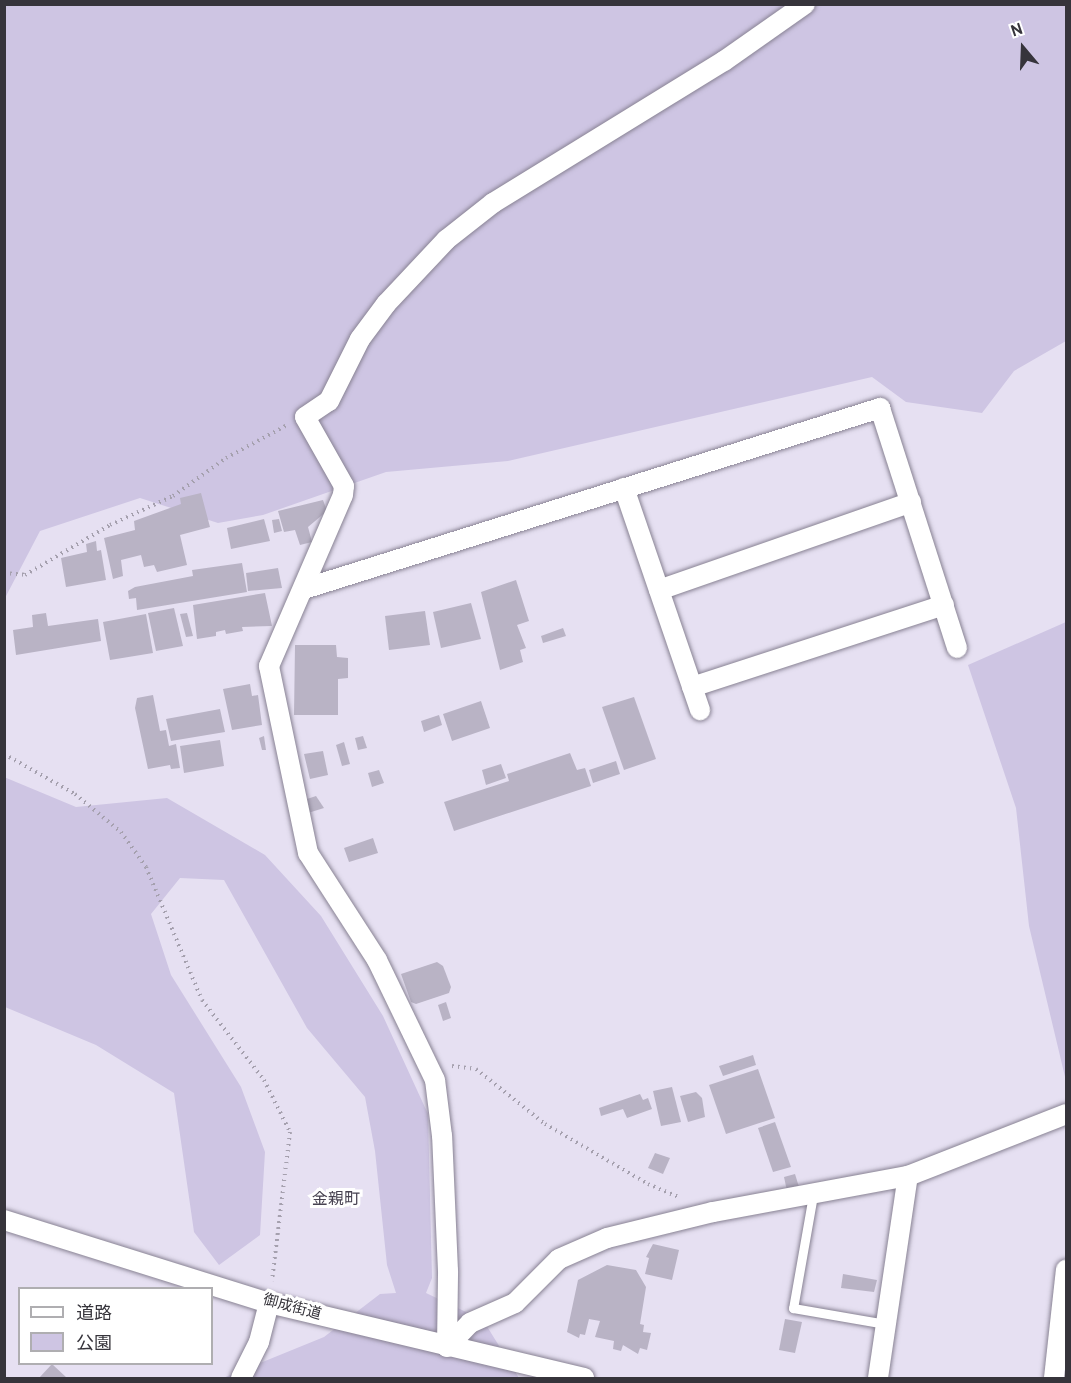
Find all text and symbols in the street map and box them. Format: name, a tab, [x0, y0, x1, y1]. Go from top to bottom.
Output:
north arrow	[993, 18, 1053, 78]
text: N	[1008, 20, 1026, 42]
district label: 金親町	[312, 1190, 360, 1210]
legend	[18, 1287, 213, 1365]
street label: 御成街道	[261, 1292, 323, 1324]
text: 道路	[76, 1303, 112, 1326]
text: 公園	[76, 1333, 112, 1356]

